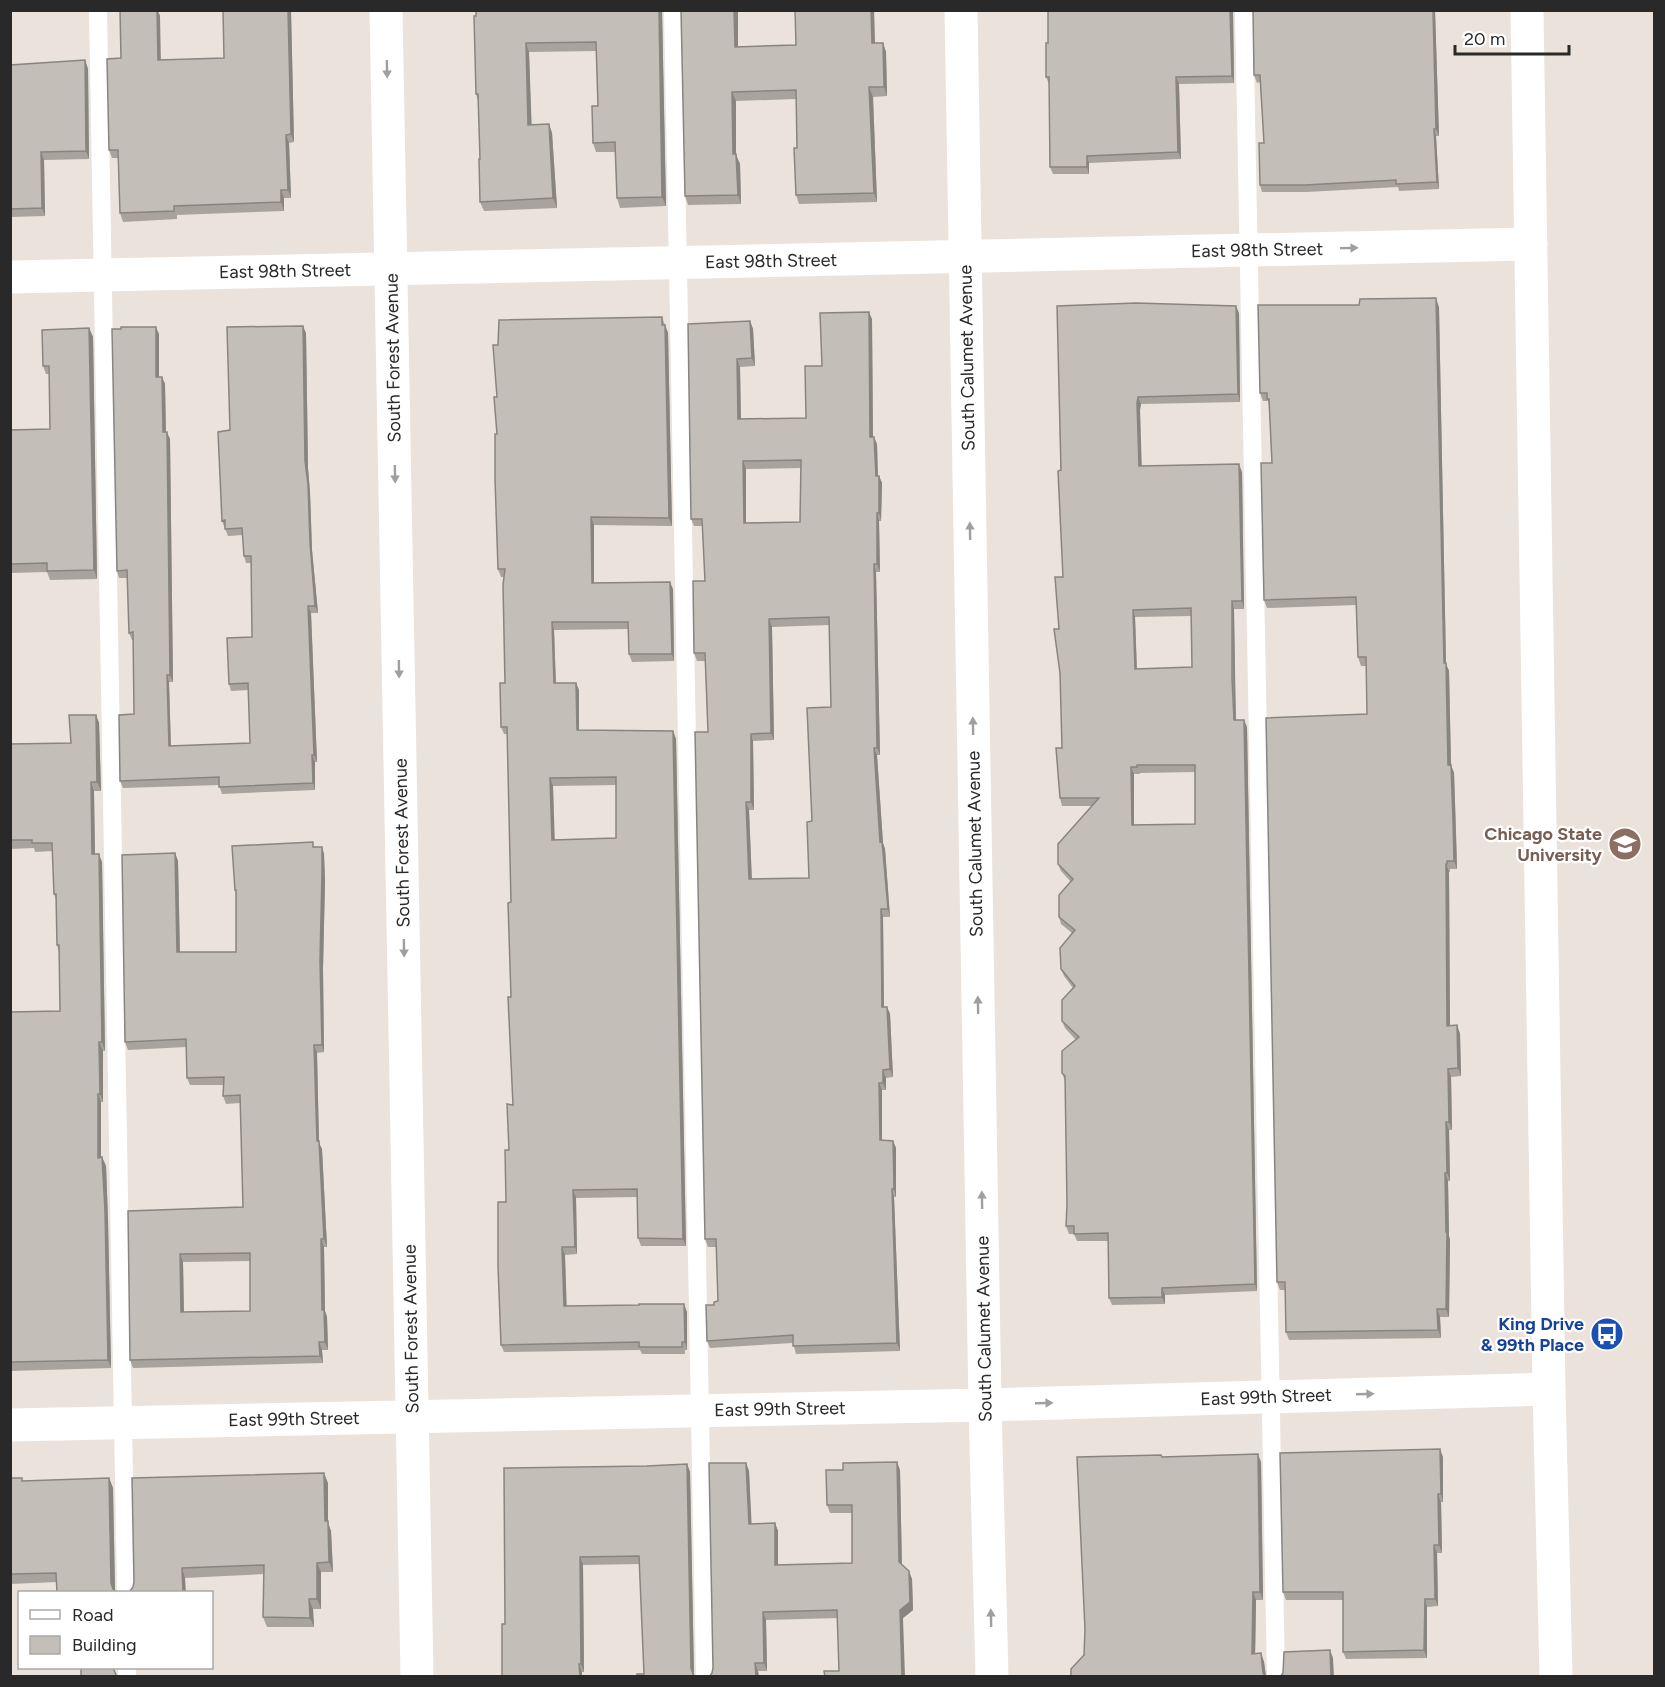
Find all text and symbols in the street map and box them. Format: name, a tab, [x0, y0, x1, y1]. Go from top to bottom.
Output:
scale bar	[1455, 18, 1569, 56]
text: 20 m	[1464, 28, 1505, 50]
one-way arrow	[383, 59, 392, 78]
street label: East 98th Street	[1191, 238, 1324, 262]
one-way arrow	[1340, 244, 1359, 253]
street label: East 98th Street	[705, 249, 838, 273]
street label: East 98th Street	[219, 259, 352, 283]
street label: South Calumet Avenue	[954, 265, 980, 451]
street label: South Forest Avenue	[381, 273, 405, 443]
one-way arrow	[390, 464, 400, 483]
one-way arrow	[965, 521, 974, 540]
one-way arrow	[394, 659, 403, 678]
one-way arrow	[968, 716, 978, 735]
street label: South Calumet Avenue	[962, 751, 988, 937]
street label: South Forest Avenue	[390, 758, 414, 928]
place label: Chicago State University	[1484, 823, 1603, 866]
school or university icon: Chicago State University	[1607, 826, 1643, 862]
one-way arrow	[399, 938, 409, 957]
one-way arrow	[973, 995, 983, 1014]
one-way arrow	[977, 1190, 986, 1209]
street label: South Calumet Avenue	[971, 1236, 997, 1422]
street label: South Forest Avenue	[399, 1244, 423, 1414]
place label: King Drive & 99th Place	[1481, 1313, 1584, 1356]
bus stop icon: King Drive & 99th Place	[1589, 1316, 1625, 1352]
street label: East 99th Street	[1200, 1384, 1332, 1410]
one-way arrow	[1355, 1390, 1374, 1399]
street label: East 99th Street	[714, 1397, 846, 1421]
one-way arrow	[1034, 1398, 1053, 1408]
street label: East 99th Street	[228, 1407, 360, 1431]
legend	[18, 1591, 213, 1669]
text: Road	[72, 1604, 113, 1626]
one-way arrow	[986, 1609, 996, 1628]
text: Building	[72, 1634, 137, 1656]

